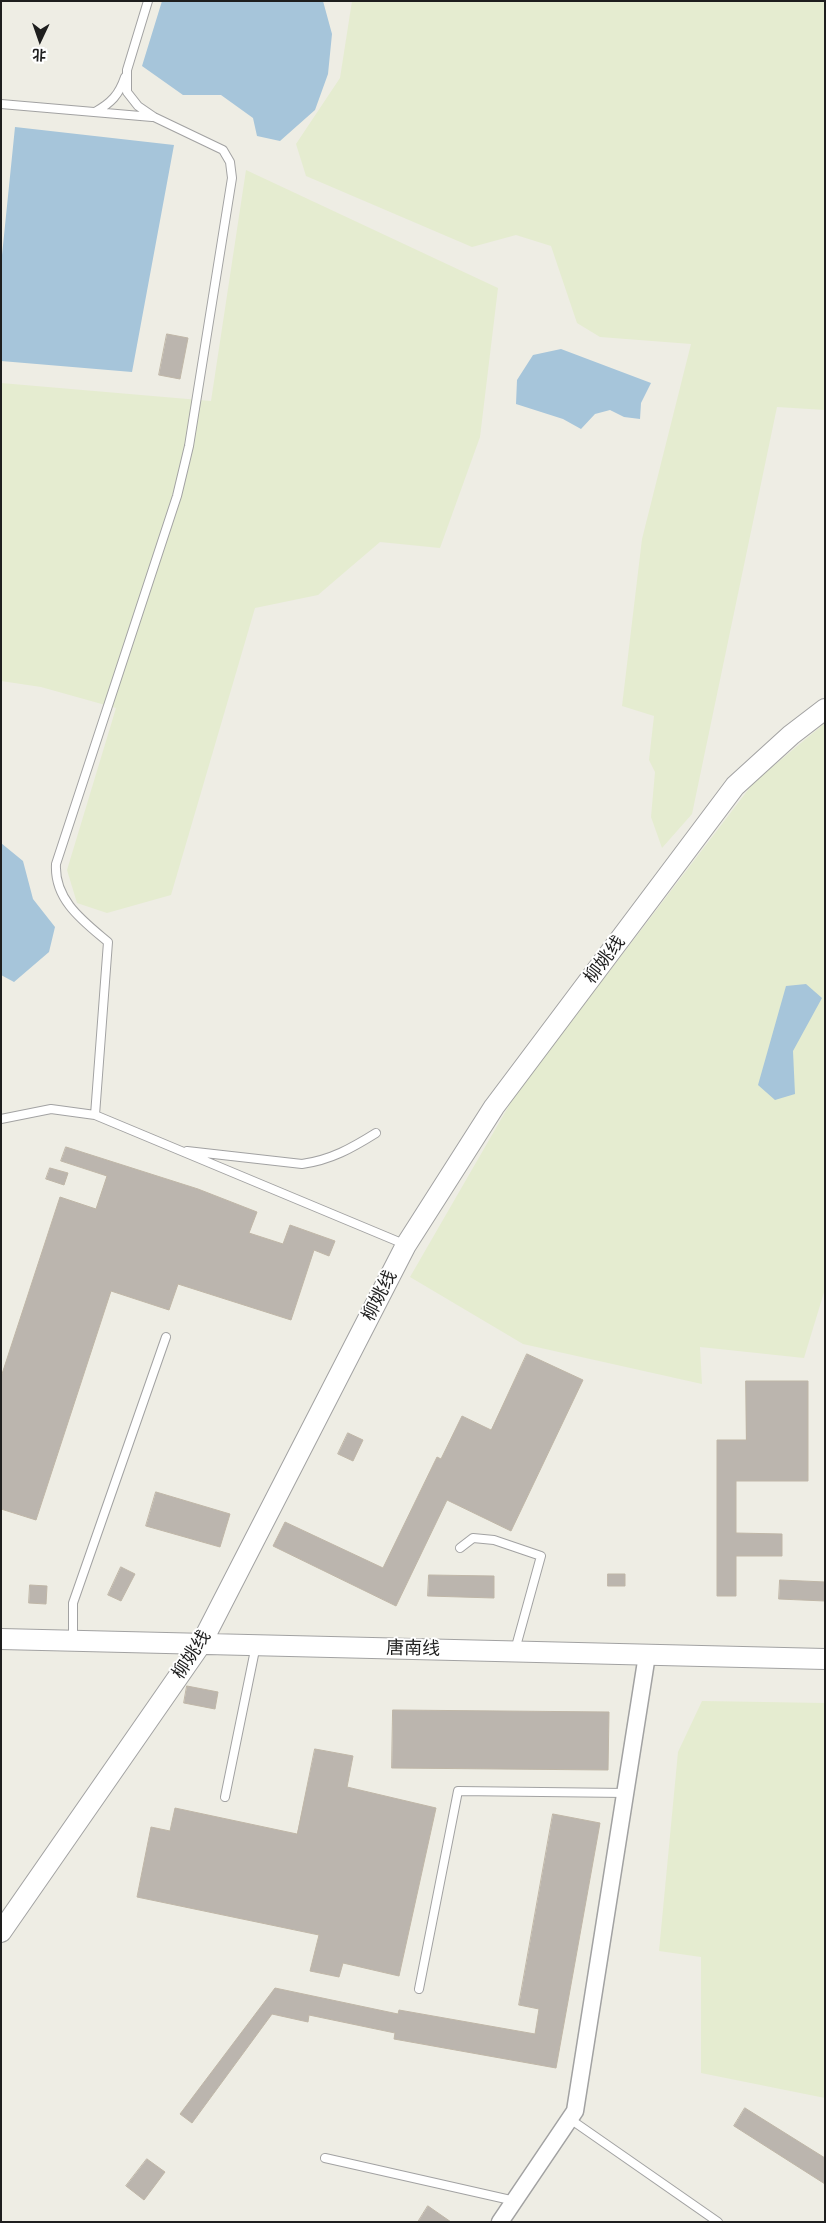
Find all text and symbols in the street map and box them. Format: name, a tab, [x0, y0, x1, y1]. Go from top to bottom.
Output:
north arrow	[15, 15, 65, 65]
text: 北	[32, 47, 47, 63]
street label: 柳姚线	[580, 932, 630, 988]
street label: 柳姚线	[358, 1267, 402, 1325]
street label: 柳姚线	[168, 1626, 216, 1684]
street label: 唐南线	[386, 1638, 440, 1660]

